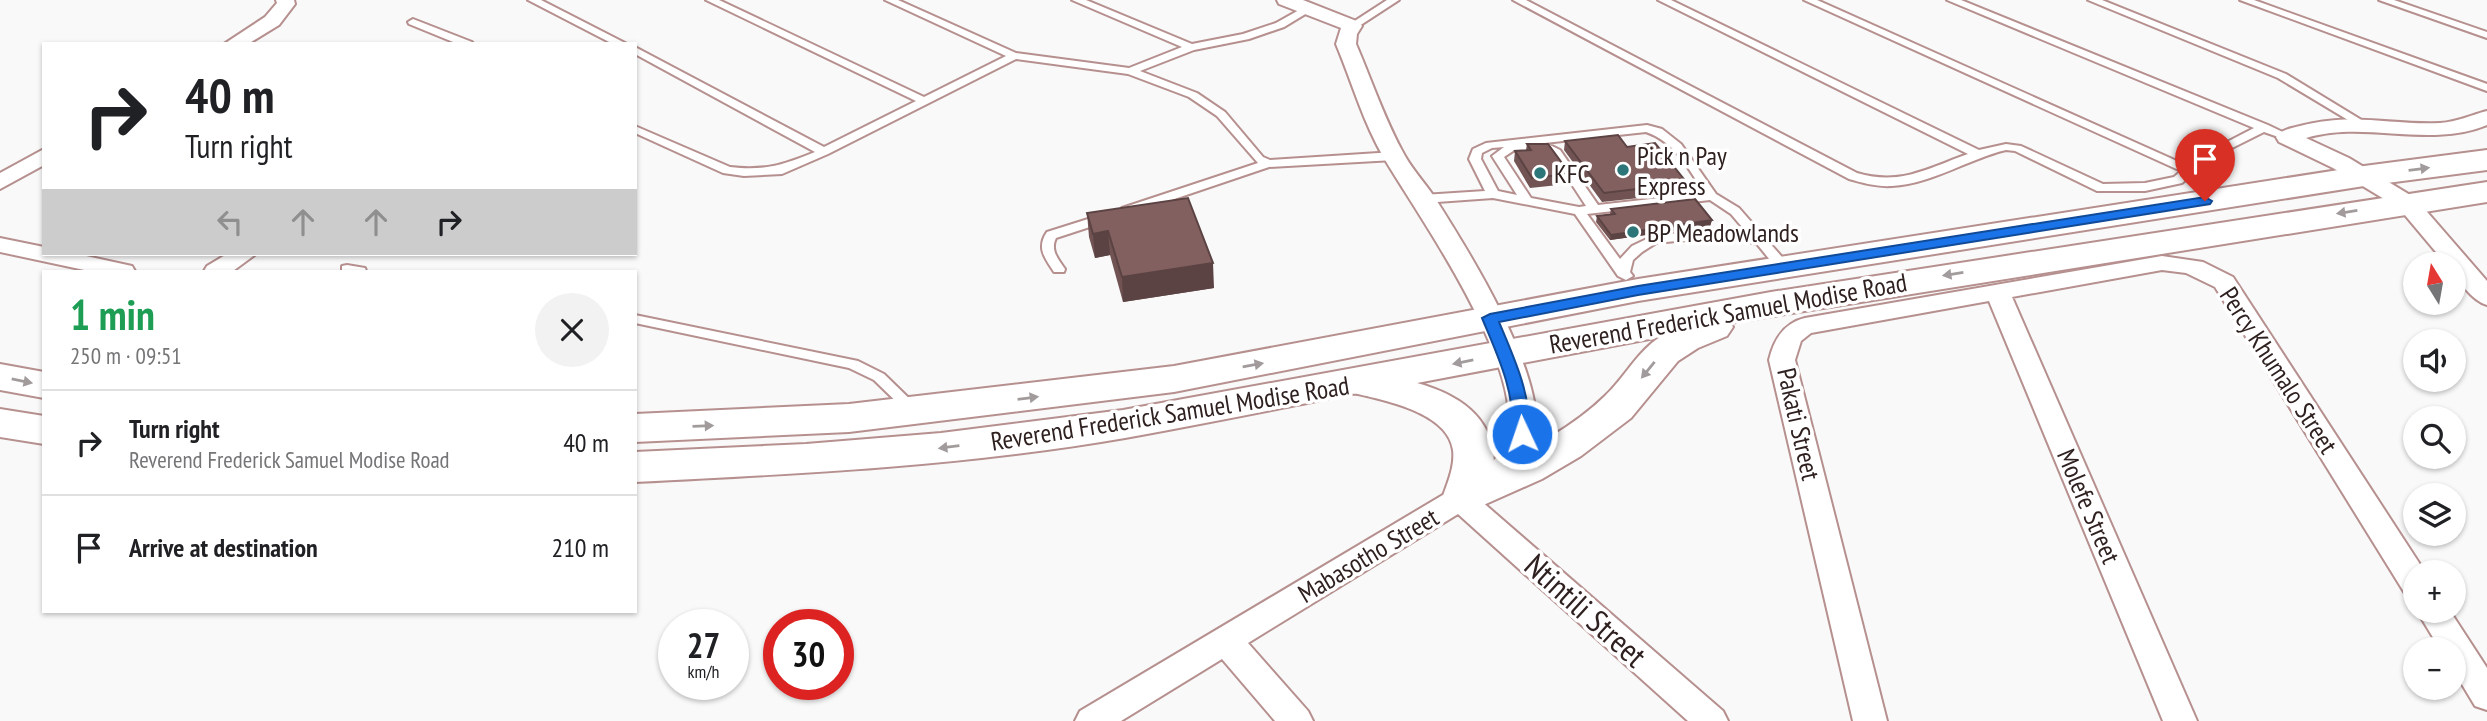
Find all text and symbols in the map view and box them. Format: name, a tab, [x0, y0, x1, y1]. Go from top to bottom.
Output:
text: 40 m	[185, 63, 274, 127]
icon: right	[70, 70, 161, 161]
text: Turn right	[185, 125, 293, 167]
pin	[2175, 129, 2235, 201]
place label: Pick n Pay Express	[1637, 139, 1727, 202]
icon: arrive	[2186, 140, 2224, 178]
place label: KFC	[1554, 157, 1590, 190]
marker: Pick n Pay Express	[1615, 162, 1631, 178]
one-way arrow	[2408, 163, 2430, 174]
marker: KFC	[1532, 165, 1548, 181]
icon: left	[211, 203, 249, 241]
icon: ahead	[284, 203, 322, 241]
icon: ahead	[357, 203, 395, 241]
icon: right	[430, 203, 468, 241]
one-way arrow	[2336, 207, 2358, 218]
place label: BP Meadowlands	[1647, 216, 1799, 249]
marker: BP Meadowlands	[1625, 224, 1641, 240]
north arrow	[2403, 252, 2466, 315]
map controls	[2403, 252, 2466, 700]
street label: Reverend Frederick Samuel Modise Road	[1547, 265, 1909, 361]
one-way arrow	[1941, 269, 1963, 280]
street label: Percy Khumalo Street	[2213, 281, 2345, 459]
text: 1 min	[70, 287, 155, 342]
button: close	[535, 293, 609, 367]
button: sound	[2403, 329, 2466, 392]
text: 250 m · 09:51	[70, 341, 182, 370]
one-way arrow	[1452, 356, 1474, 367]
one-way arrow	[1242, 359, 1264, 370]
one-way arrow	[1641, 361, 1656, 379]
street label: Pakati Street	[1770, 365, 1828, 483]
street label: Reverend Frederick Samuel Modise Road	[988, 368, 1352, 458]
one-way arrow	[11, 376, 33, 387]
one-way arrow	[1017, 393, 1039, 404]
position arrow	[1485, 397, 1559, 471]
button: search	[2403, 406, 2466, 469]
text: Turn right	[129, 412, 220, 445]
one-way arrow	[693, 420, 715, 431]
icon: right	[70, 424, 108, 462]
text: 40 m	[563, 426, 609, 459]
one-way arrow	[938, 441, 960, 452]
street label: Molefe Street	[2050, 444, 2128, 568]
text: Reverend Frederick Samuel Modise Road	[129, 445, 450, 474]
button: layers	[2403, 483, 2466, 546]
street label: Mabasotho Street	[1292, 500, 1444, 610]
icon: arrive	[70, 529, 108, 567]
text: Arrive at destination	[129, 531, 318, 564]
text: 210 m	[551, 531, 609, 564]
street label: Ntintili Street	[1516, 544, 1656, 676]
button: +	[2403, 560, 2466, 623]
speed limit sign: 30	[763, 609, 854, 700]
text: 27	[687, 622, 720, 668]
button: −	[2403, 637, 2466, 700]
text: km/h	[688, 660, 719, 683]

